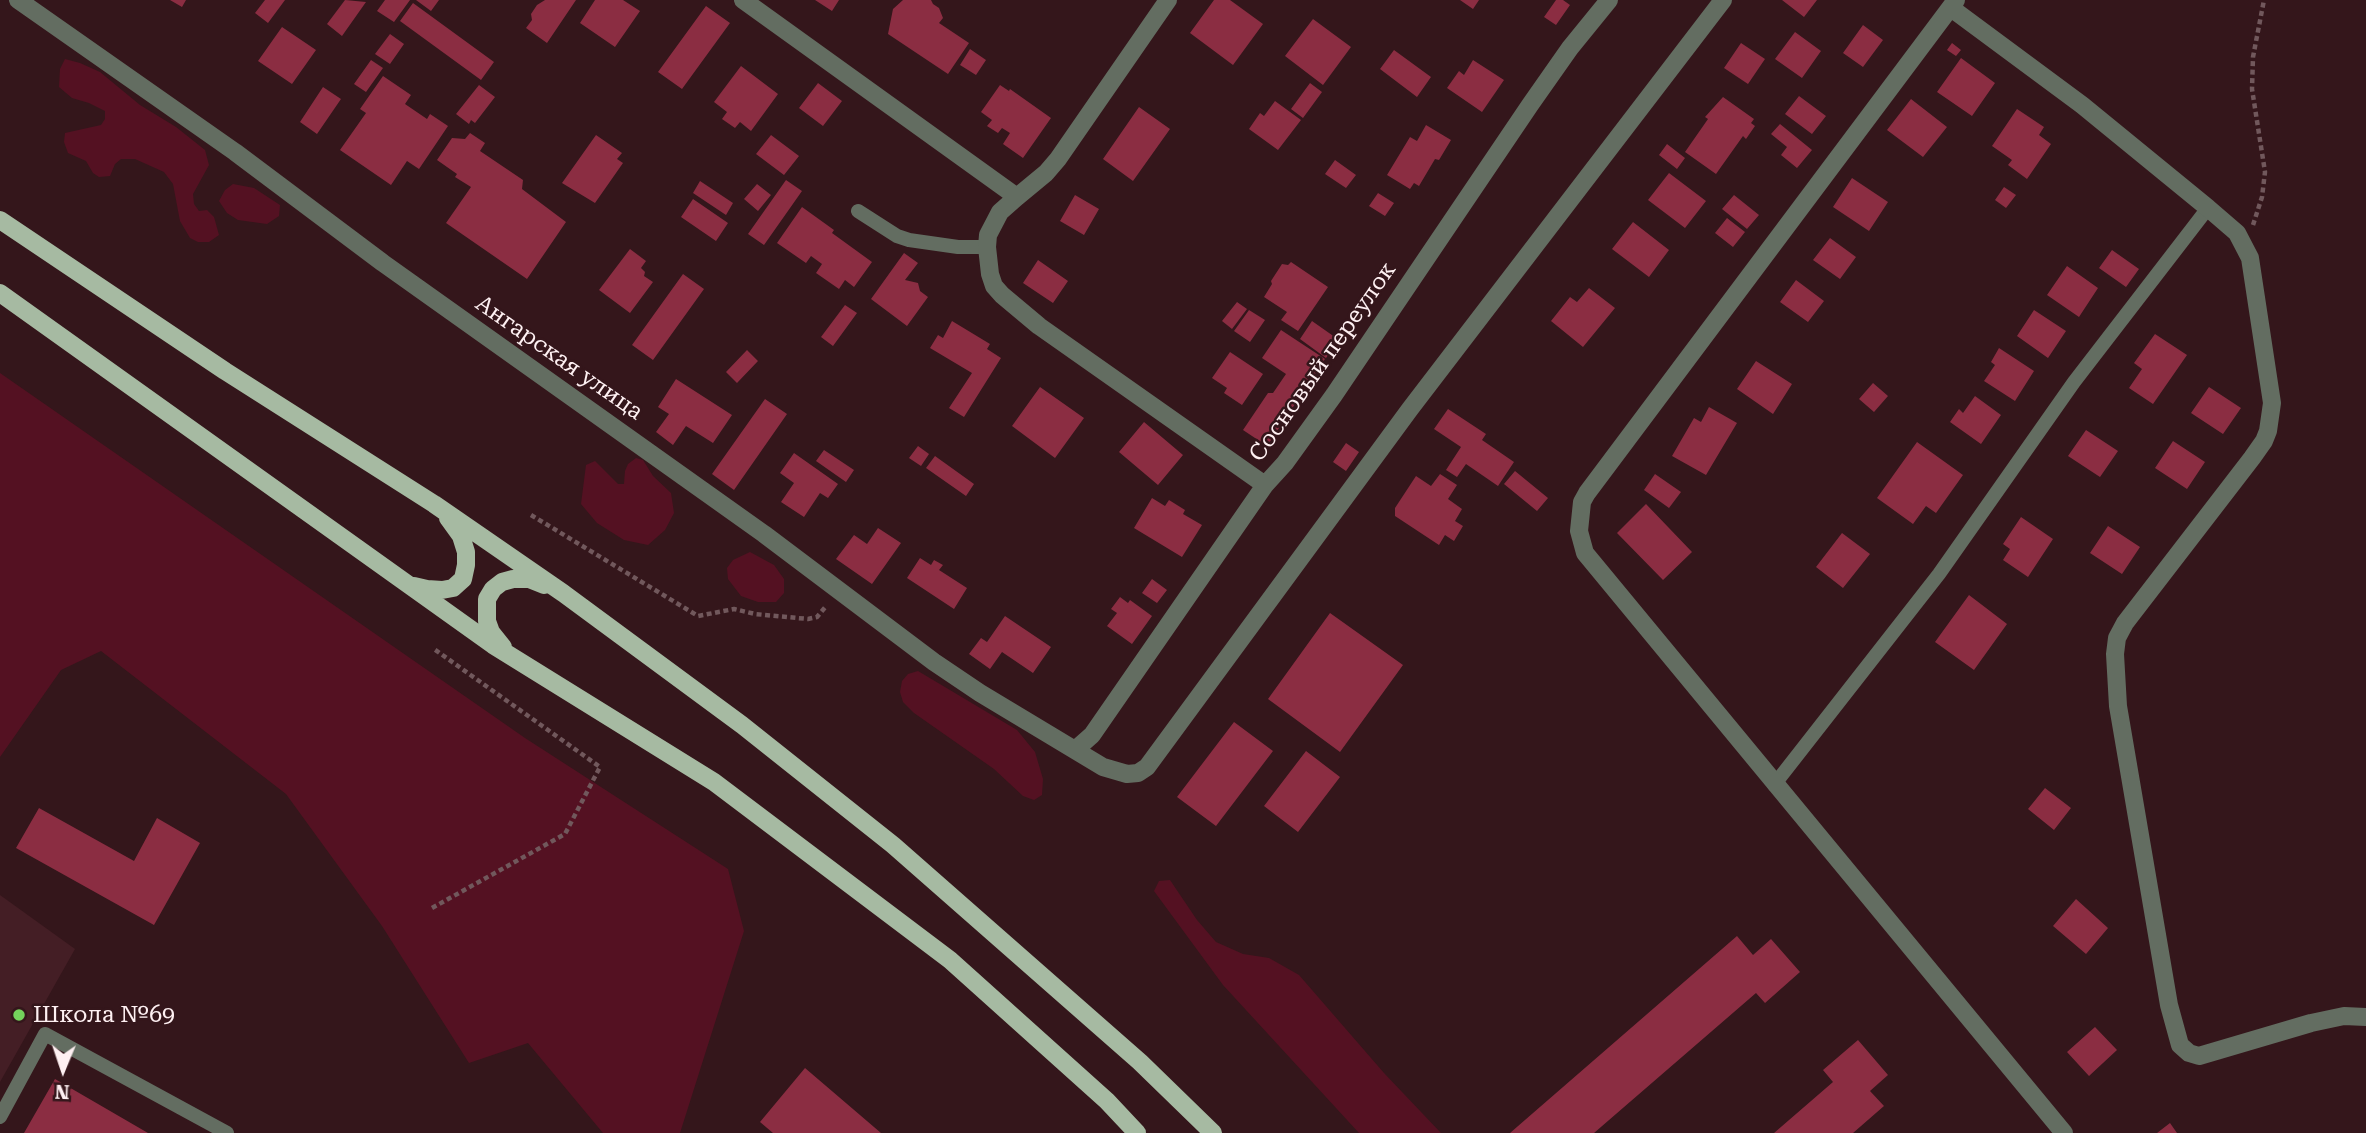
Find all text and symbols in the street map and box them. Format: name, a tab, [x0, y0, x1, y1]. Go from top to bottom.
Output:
street label: Сосновый переулок	[1244, 257, 1402, 467]
street label: Ангарская улица	[470, 290, 648, 426]
place label: Школа №69	[33, 1001, 175, 1029]
marker: Школа №69	[11, 1007, 27, 1023]
north arrow	[28, 1035, 98, 1105]
text: N	[55, 1080, 70, 1103]

